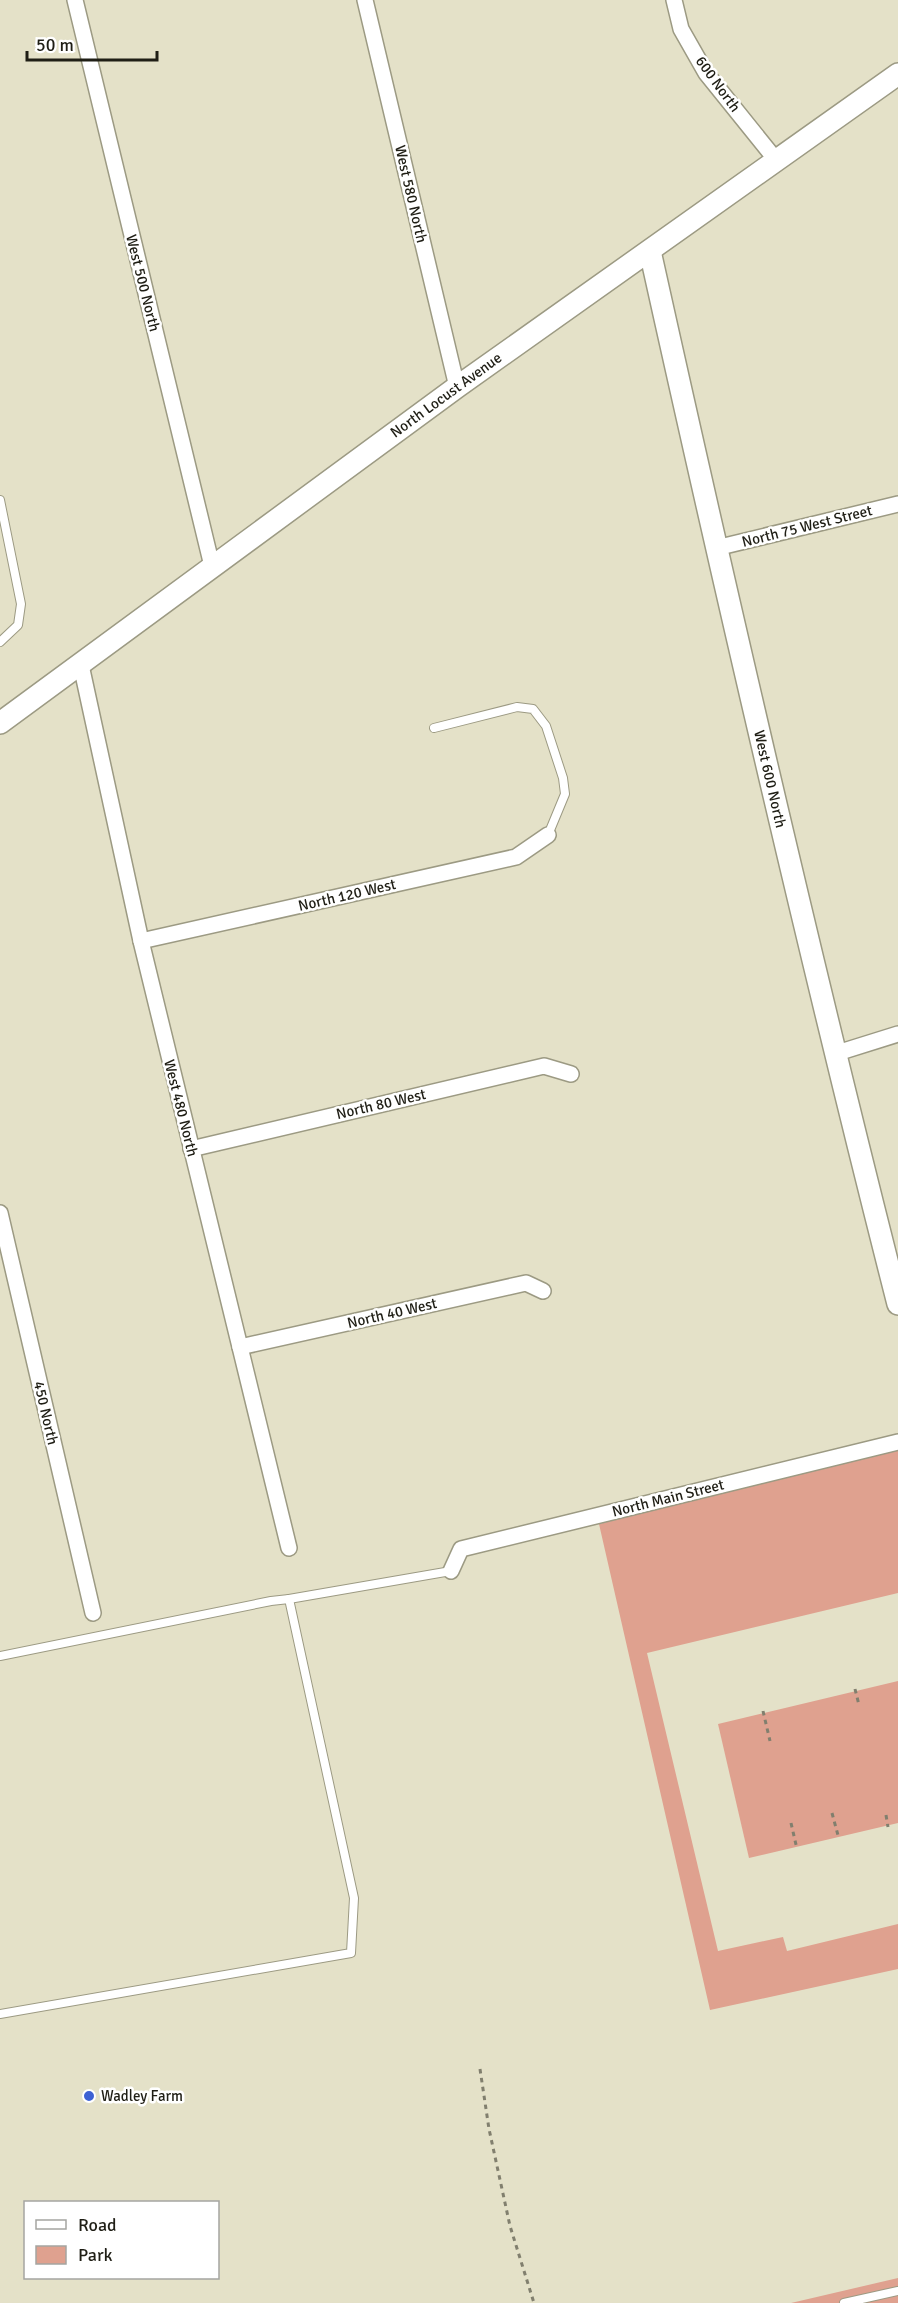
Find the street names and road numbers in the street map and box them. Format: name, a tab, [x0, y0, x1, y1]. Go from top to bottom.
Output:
street label: 600 North	[692, 52, 744, 116]
street label: West 580 North	[391, 143, 431, 245]
street label: West 500 North	[122, 232, 164, 334]
street label: North Locust Avenue	[387, 349, 505, 441]
street label: North 75 West Street	[740, 501, 874, 551]
street label: West 600 North	[750, 728, 790, 830]
street label: North 120 West	[296, 875, 398, 915]
street label: West 480 North	[160, 1057, 202, 1159]
street label: North 80 West	[334, 1085, 428, 1123]
street label: North 40 West	[345, 1294, 439, 1332]
street label: 450 North	[30, 1379, 62, 1447]
street label: North Main Street	[610, 1475, 726, 1521]

